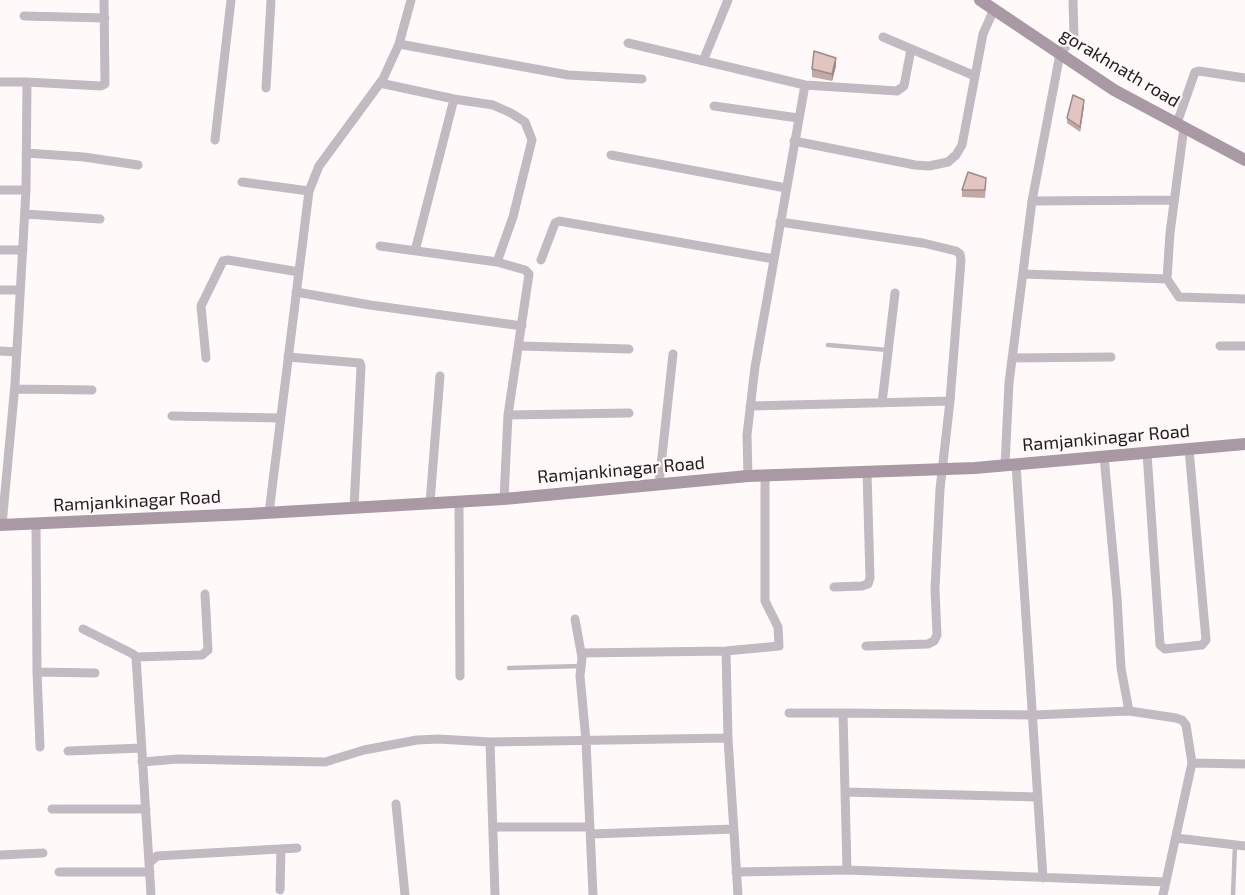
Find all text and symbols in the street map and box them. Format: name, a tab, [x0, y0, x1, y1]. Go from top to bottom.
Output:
street label: gorakhnath road	[1056, 24, 1184, 112]
street label: Ramjankinagar Road	[1021, 420, 1191, 456]
street label: Ramjankinagar Road	[536, 452, 706, 488]
street label: Ramjankinagar Road	[52, 486, 222, 516]

